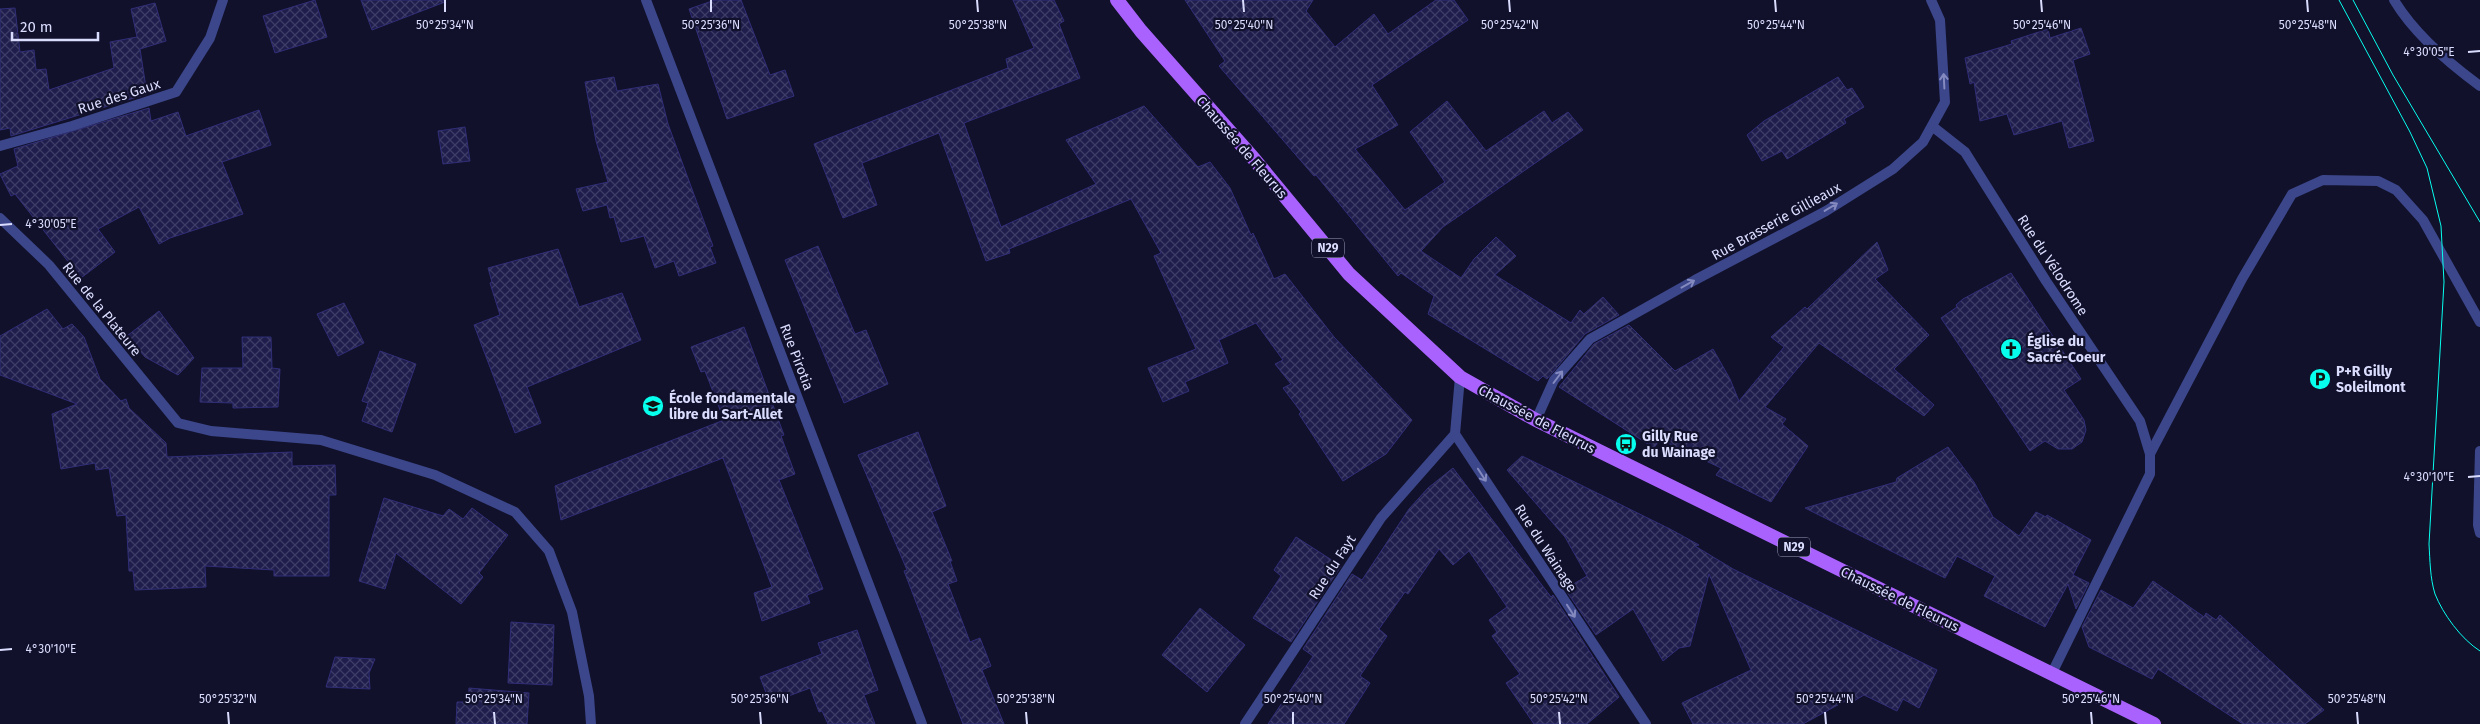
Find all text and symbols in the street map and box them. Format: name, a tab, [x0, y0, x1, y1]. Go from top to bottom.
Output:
scale bar	[12, 10, 99, 42]
text: 20 m	[20, 18, 53, 36]
text: 50°25'34"N	[416, 18, 474, 32]
text: 50°25'36"N	[682, 18, 740, 32]
text: 50°25'38"N	[949, 18, 1007, 32]
text: 50°25'40"N	[1215, 18, 1273, 32]
text: 50°25'42"N	[1481, 18, 1539, 32]
text: 50°25'44"N	[1747, 18, 1805, 32]
text: 50°25'46"N	[2013, 18, 2071, 32]
text: 50°25'48"N	[2279, 18, 2337, 32]
text: 4°30'05"E	[2403, 45, 2455, 59]
one-way arrow	[1939, 73, 1948, 89]
street label: Rue des Gaux	[76, 75, 163, 118]
street label: Chaussée de Fleurus	[1193, 93, 1291, 202]
street label: Rue Brasserie Gillieaux	[1709, 179, 1844, 264]
one-way arrow	[1824, 202, 1838, 212]
street label: Rue du Vélodrome	[2014, 212, 2091, 319]
text: 4°30'05"E	[25, 217, 77, 231]
road number: N29	[1312, 238, 1344, 258]
street label: Rue de la Plateure	[59, 259, 145, 360]
one-way arrow	[1680, 278, 1695, 288]
street label: Rue Pirotia	[776, 322, 817, 393]
place label: Église du Sacré-Coeur	[2027, 332, 2106, 366]
church icon: Église du Sacré-Coeur	[1999, 337, 2023, 361]
place label: P+R Gilly Soleilmont	[2336, 363, 2406, 396]
parking icon: P+R Gilly Soleilmont	[2308, 367, 2332, 391]
one-way arrow	[1553, 370, 1563, 384]
street label: Chaussée de Fleurus	[1475, 381, 1599, 458]
place label: École fondamentale libre du Sart-Allet	[669, 389, 795, 423]
school or university icon: École fondamentale libre du Sart-Allet	[641, 394, 665, 418]
place label: Gilly Rue du Wainage	[1642, 428, 1716, 461]
bus stop icon: Gilly Rue du Wainage	[1614, 432, 1638, 456]
one-way arrow	[1477, 468, 1487, 482]
text: 4°30'10"E	[2404, 470, 2454, 484]
street label: Rue du Wainage	[1511, 501, 1580, 595]
street label: Rue du Fayt	[1305, 531, 1360, 603]
road number: N29	[1778, 538, 1810, 556]
street label: Chaussée de Fleurus	[1838, 563, 1962, 636]
one-way arrow	[1567, 603, 1577, 617]
text: 4°30'10"E	[26, 642, 76, 656]
text: 50°25'32"N	[199, 692, 257, 706]
text: 50°25'34"N	[465, 692, 523, 706]
text: 50°25'36"N	[731, 692, 789, 706]
text: 50°25'38"N	[997, 692, 1055, 706]
text: 50°25'40"N	[1264, 692, 1322, 706]
text: 50°25'42"N	[1530, 692, 1588, 706]
text: 50°25'44"N	[1796, 692, 1854, 706]
text: 50°25'46"N	[2062, 692, 2120, 706]
text: 50°25'48"N	[2328, 692, 2386, 706]

